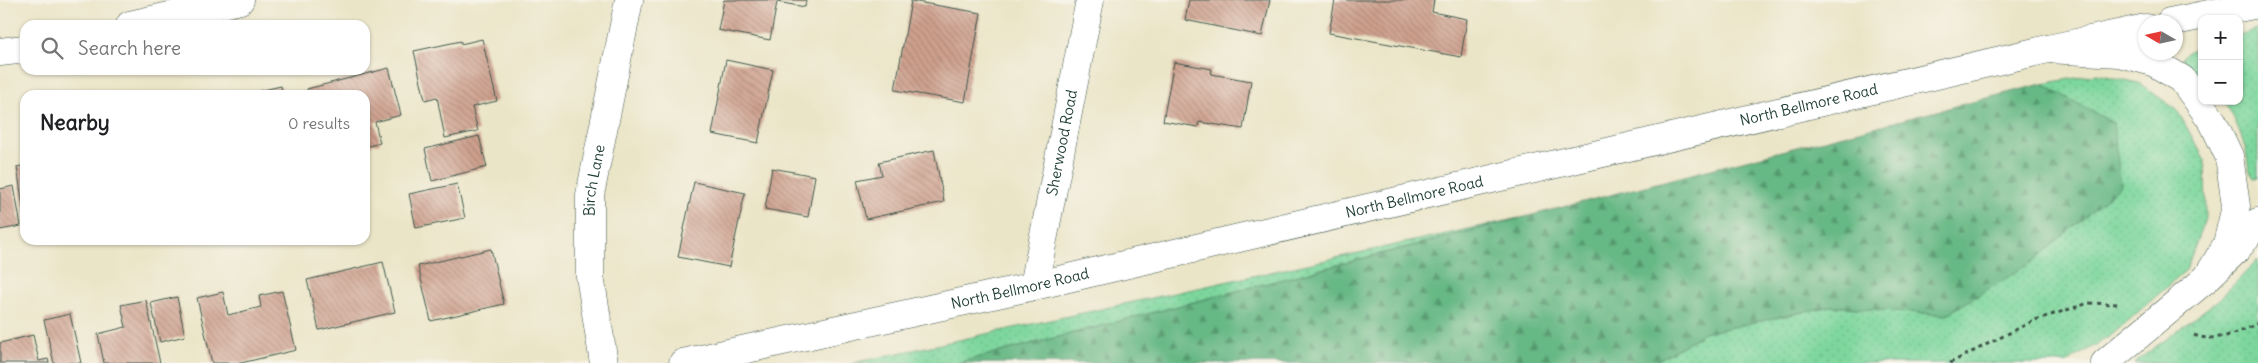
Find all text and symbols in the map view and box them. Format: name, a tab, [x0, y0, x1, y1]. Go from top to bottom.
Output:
north arrow	[2138, 15, 2183, 60]
map controls	[2198, 15, 2243, 105]
button: +	[2198, 15, 2243, 60]
search box	[20, 20, 370, 75]
icon: search	[38, 34, 66, 62]
text: Search here	[78, 36, 181, 60]
button: −	[2198, 60, 2243, 105]
street label: North Bellmore Road	[1738, 79, 1880, 130]
street label: Sherwood Road	[1042, 88, 1081, 197]
text: Nearby	[40, 109, 110, 136]
text: 0 results	[288, 113, 350, 133]
street label: Birch Lane	[580, 143, 609, 216]
street label: North Bellmore Road	[1344, 171, 1485, 222]
street label: North Bellmore Road	[949, 263, 1091, 313]

